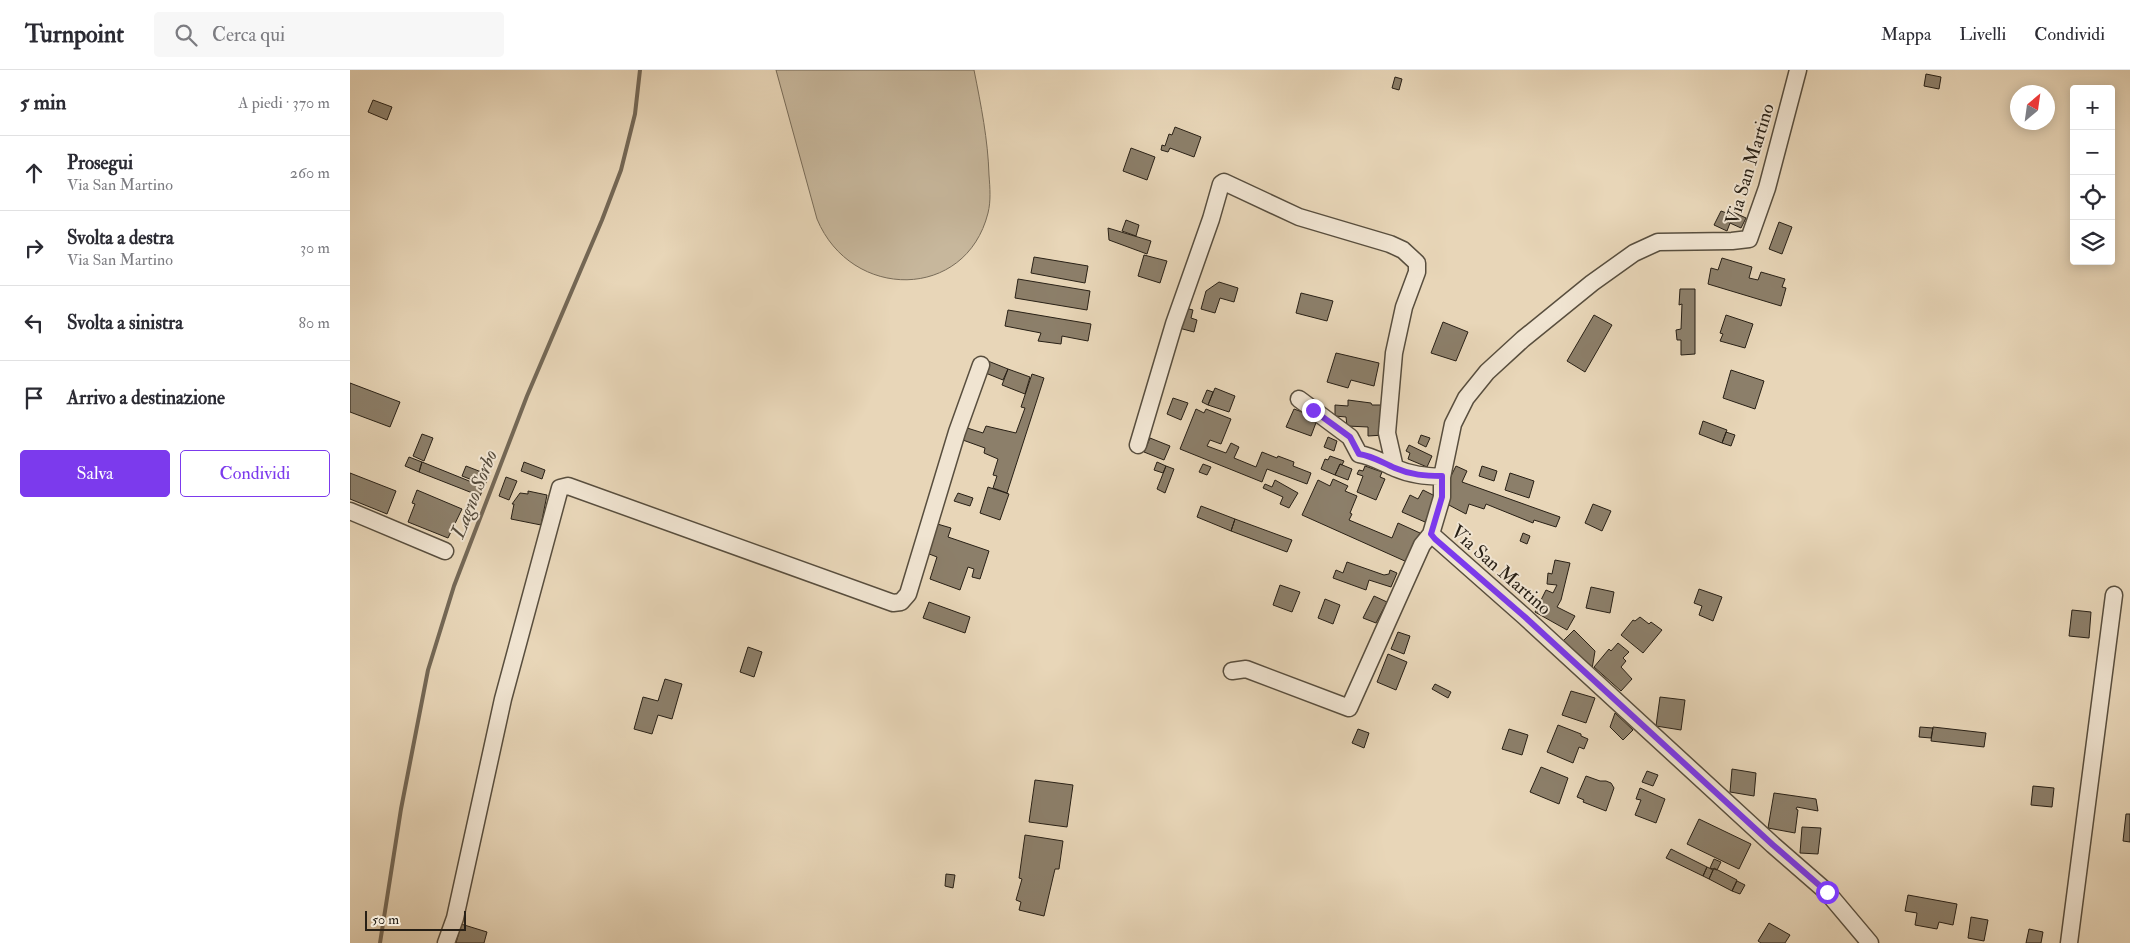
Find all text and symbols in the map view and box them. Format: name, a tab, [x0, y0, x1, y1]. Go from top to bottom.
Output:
search box	[154, 12, 504, 57]
text: Turnpoint	[25, 19, 124, 50]
icon: search	[172, 21, 200, 49]
text: Cerca qui	[212, 23, 285, 47]
text: Mappa	[1881, 23, 1931, 46]
text: Livelli	[1959, 23, 2006, 46]
text: Condividi	[2034, 23, 2105, 46]
north arrow	[2010, 85, 2055, 130]
map controls	[2070, 85, 2115, 265]
button: +	[2070, 85, 2115, 130]
text: 5 min	[20, 89, 66, 116]
text: A piedi · 370 m	[238, 93, 330, 113]
street label: Via San Martino	[1720, 100, 1780, 228]
button: −	[2070, 130, 2115, 175]
text: Prosegui	[67, 151, 133, 175]
icon: ahead	[20, 159, 48, 187]
text: 260 m	[290, 163, 330, 183]
text: Via San Martino	[67, 175, 173, 195]
button: locate	[2070, 175, 2115, 220]
button: layers	[2070, 220, 2115, 265]
text: Svolta a destra	[67, 226, 174, 250]
icon: right	[20, 234, 48, 262]
text: 30 m	[300, 238, 330, 258]
text: Via San Martino	[67, 250, 173, 270]
icon: left	[20, 309, 48, 337]
text: Svolta a sinistra	[67, 311, 183, 335]
text: 80 m	[299, 313, 330, 333]
icon: arrive	[20, 384, 48, 412]
text: Arrivo a destinazione	[67, 386, 225, 410]
route end	[1302, 399, 1325, 422]
water label: Lagno Sorbo	[445, 446, 503, 543]
button: Salva	[20, 450, 170, 497]
button: Condividi	[180, 450, 330, 497]
street label: Via San Martino	[1446, 520, 1556, 620]
route start	[1816, 881, 1839, 904]
scale bar	[365, 908, 466, 931]
text: 50 m	[372, 911, 399, 928]

